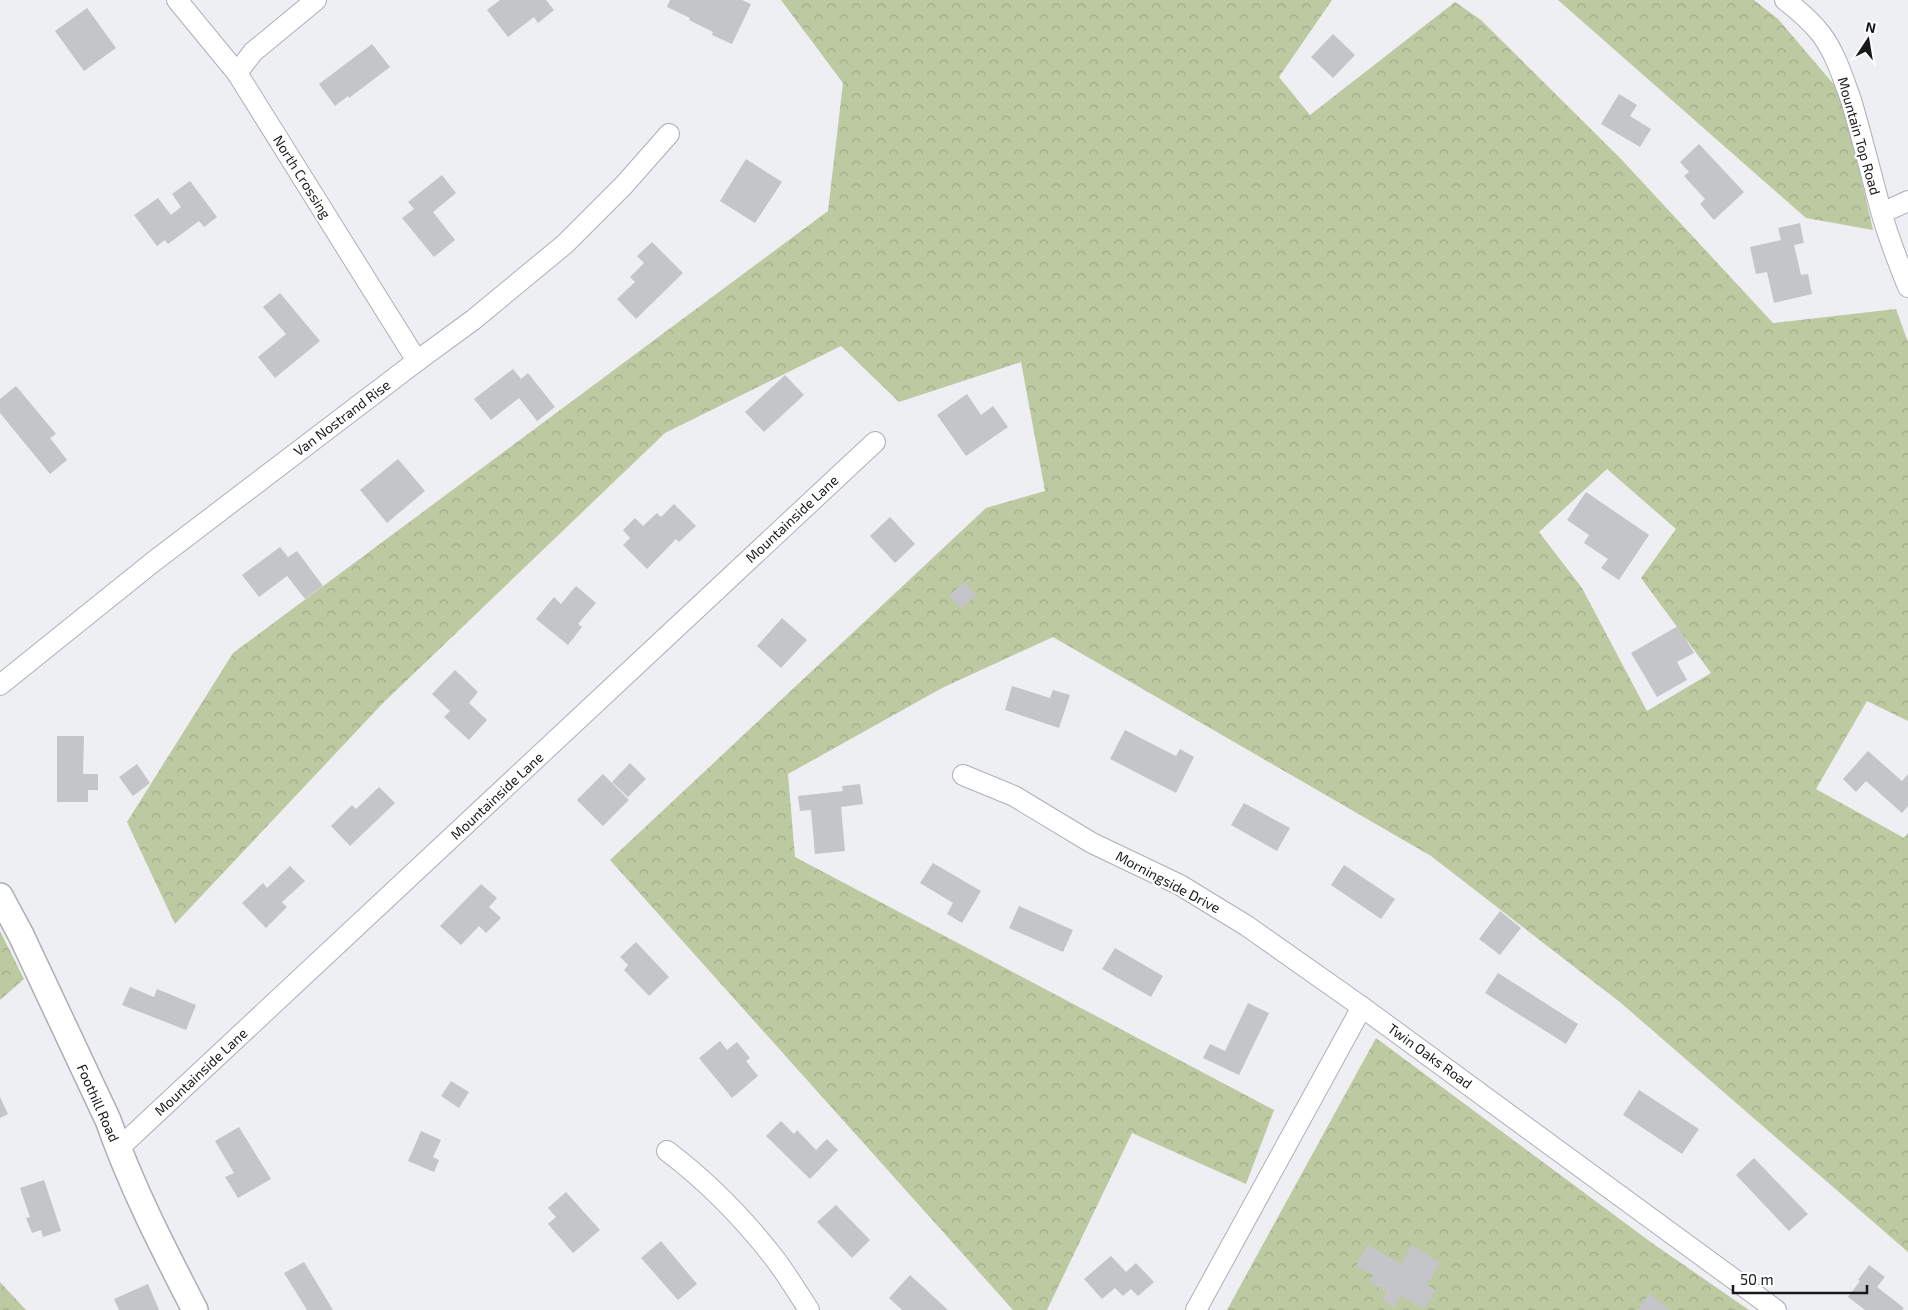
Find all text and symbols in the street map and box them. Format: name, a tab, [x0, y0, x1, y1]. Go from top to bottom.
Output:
north arrow	[1843, 15, 1893, 65]
text: N	[1864, 17, 1878, 36]
street label: Mountain Top Road	[1835, 75, 1884, 197]
street label: North Crossing	[270, 132, 335, 222]
street label: Van Nostrand Rise	[290, 376, 393, 460]
street label: Mountainside Lane	[742, 471, 842, 566]
street label: Mountainside Lane	[447, 748, 547, 843]
street label: Morningside Drive	[1113, 847, 1223, 916]
street label: Twin Oaks Road	[1385, 1019, 1476, 1092]
street label: Mountainside Lane	[151, 1024, 251, 1119]
street label: Foothill Road	[74, 1061, 123, 1144]
scale bar	[1733, 1262, 1867, 1294]
text: 50 m	[1740, 1270, 1774, 1288]

